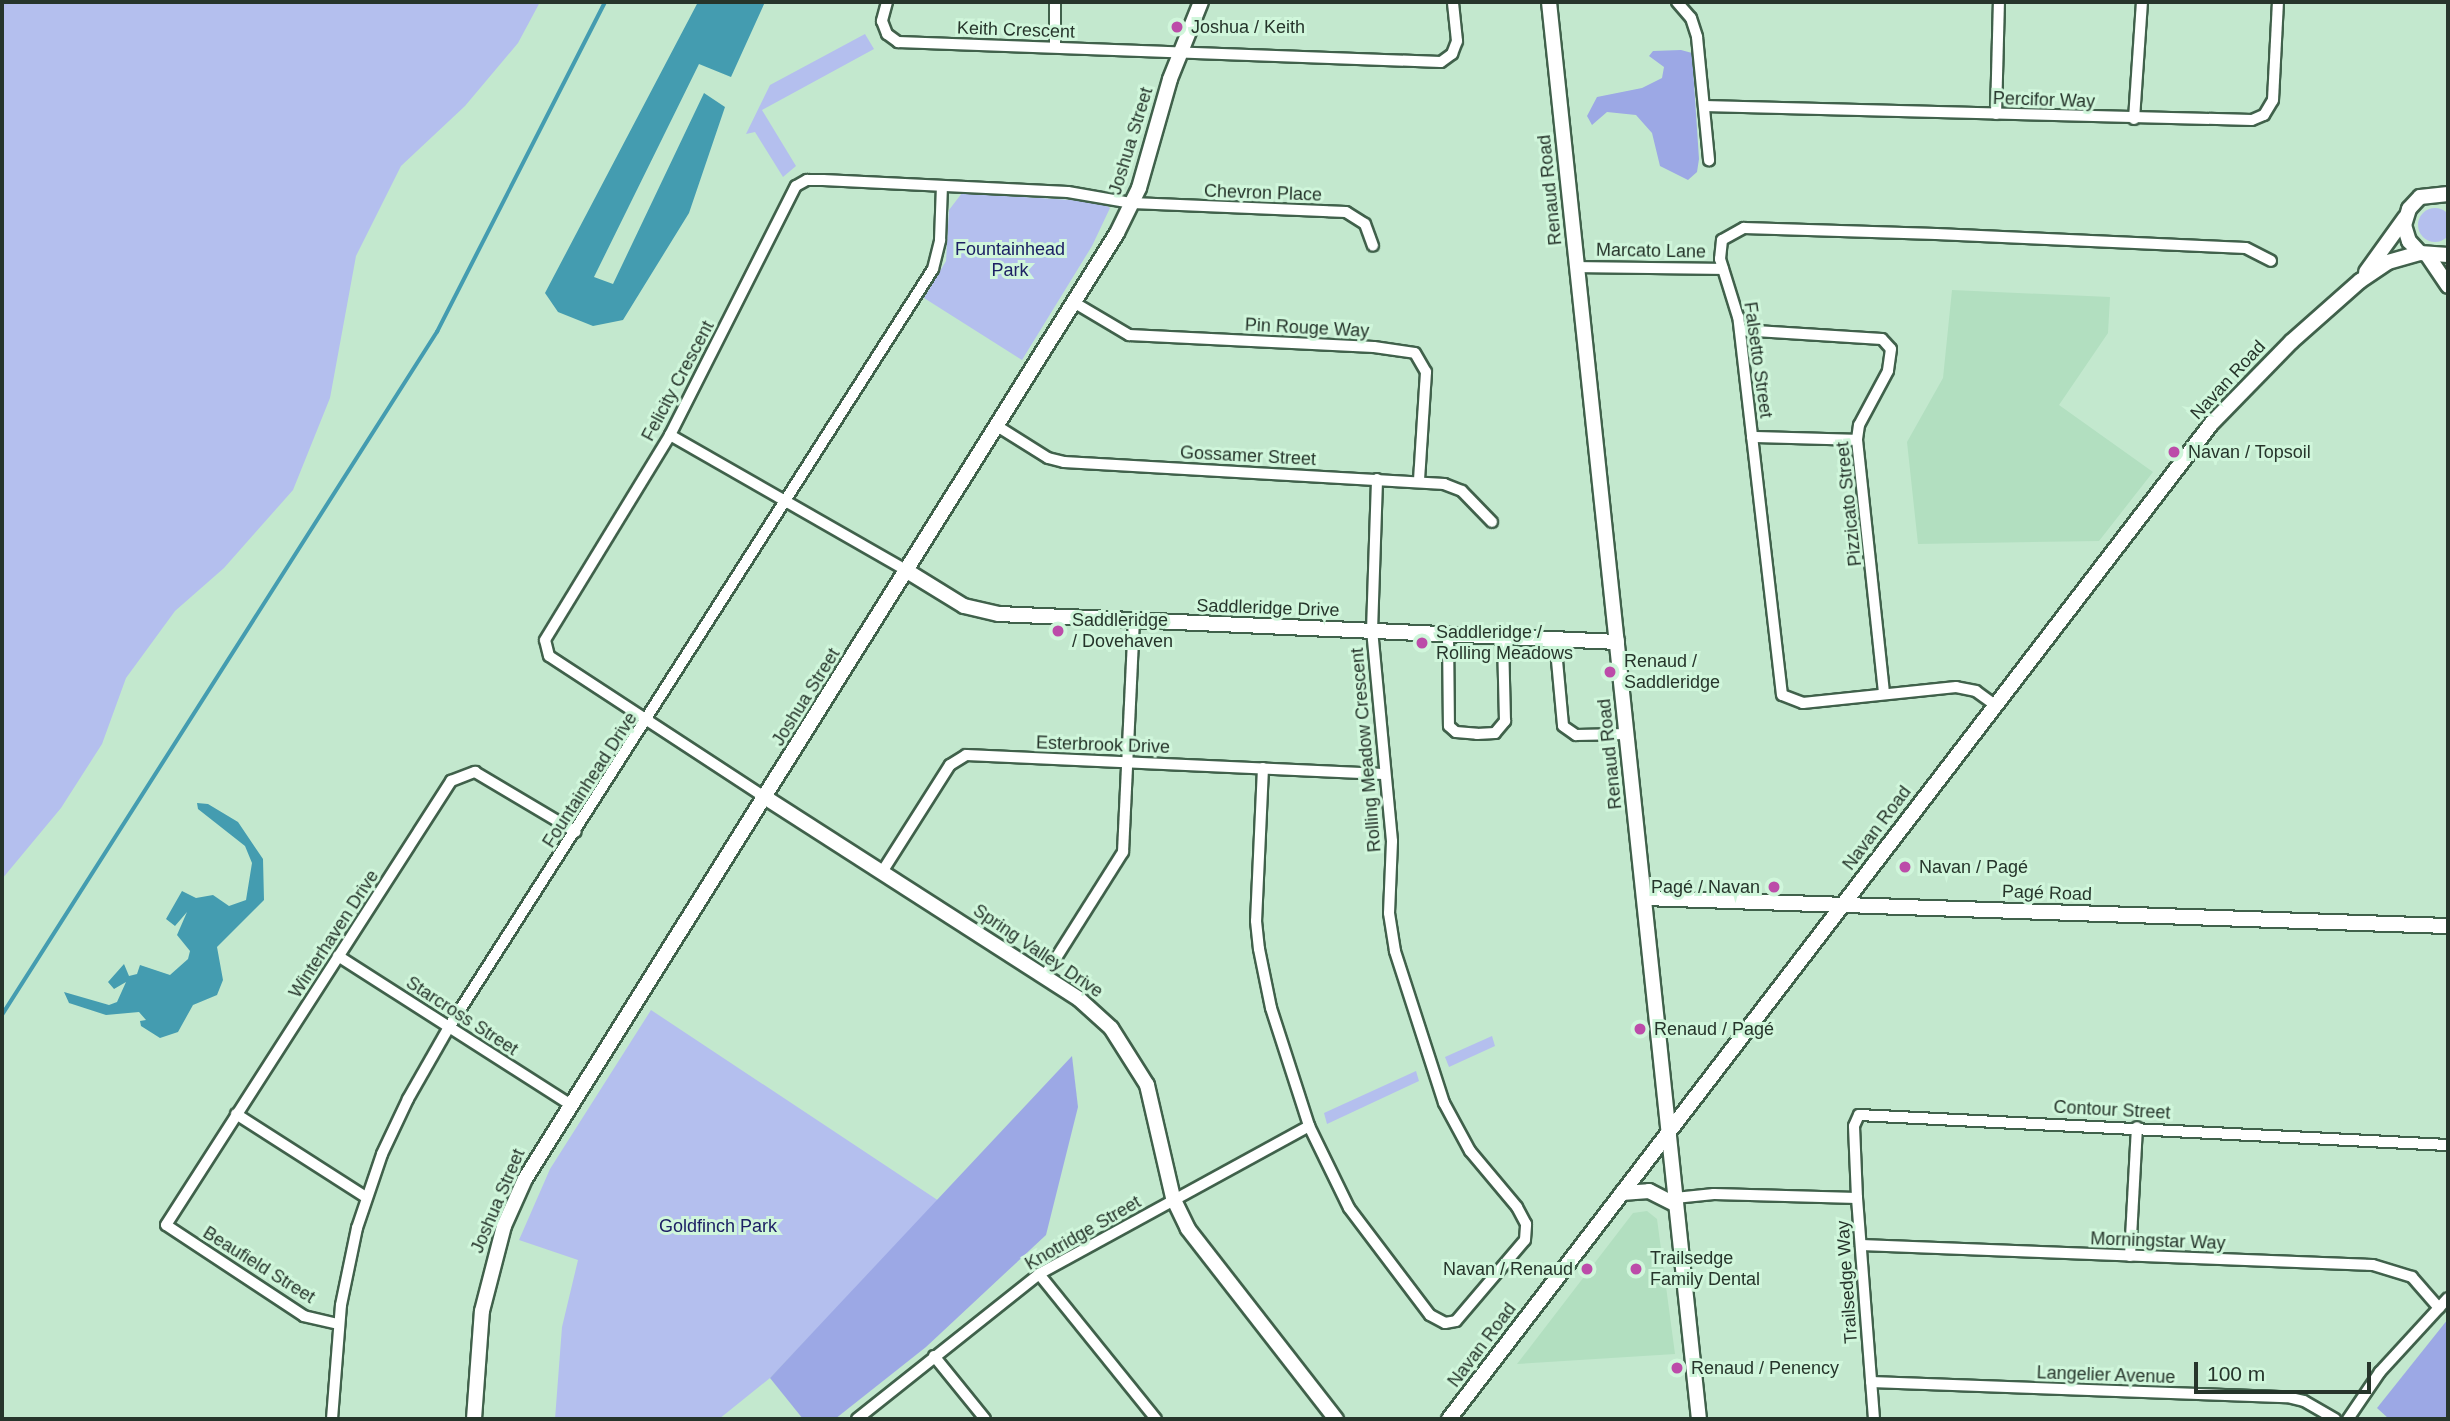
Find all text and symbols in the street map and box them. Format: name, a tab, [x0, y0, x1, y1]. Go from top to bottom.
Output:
place label: Joshua / Keith	[1191, 16, 1305, 38]
street label: Keith Crescent	[957, 17, 1075, 43]
marker: Joshua / Keith	[1169, 19, 1185, 35]
street label: Joshua Street	[1104, 85, 1158, 197]
street label: Percifor Way	[1992, 87, 2096, 113]
street label: Renaud Road	[1533, 134, 1567, 246]
street label: Chevron Place	[1204, 180, 1322, 206]
park label: Fountainhead Park	[955, 239, 1065, 282]
street label: Marcato Lane	[1596, 239, 1706, 263]
street label: Falsetto Street	[1739, 301, 1777, 419]
street label: Pin Rouge Way	[1244, 314, 1370, 342]
street label: Felicity Crescent	[637, 317, 719, 445]
street label: Navan Road	[2186, 336, 2270, 424]
street label: Pizzicato Street	[1832, 441, 1866, 567]
place label: Navan / Topsoil	[2188, 441, 2311, 463]
street label: Gossamer Street	[1180, 442, 1316, 470]
marker: Navan / Topsoil	[2166, 444, 2182, 460]
street label: Saddleridge Drive	[1196, 595, 1340, 621]
place label: Saddleridge / Dovehaven	[1072, 610, 1173, 652]
place label: Saddleridge / Rolling Meadows	[1436, 622, 1573, 664]
marker: Saddleridge / Dovehaven	[1050, 623, 1066, 639]
marker: Saddleridge / Rolling Meadows	[1414, 635, 1430, 651]
street label: Joshua Street	[767, 644, 845, 750]
street label: Rolling Meadow Crescent	[1346, 647, 1386, 853]
place label: Renaud / Saddleridge	[1624, 651, 1720, 694]
marker: Renaud / Saddleridge	[1602, 664, 1618, 680]
street label: Renaud Road	[1593, 698, 1627, 810]
street label: Fountainhead Drive	[538, 708, 642, 852]
street label: Esterbrook Drive	[1036, 732, 1170, 758]
street label: Navan Road	[1838, 782, 1916, 874]
place label: Navan / Pagé	[1919, 856, 2028, 878]
marker: Navan / Pagé	[1897, 859, 1913, 875]
street label: Winterhaven Drive	[285, 866, 383, 1002]
place label: Pagé / Navan	[1651, 876, 1760, 898]
marker: Pagé / Navan	[1766, 879, 1782, 895]
street label: Pagé Road	[2002, 881, 2092, 905]
street label: Spring Valley Drive	[969, 900, 1107, 1002]
street label: Starcross Street	[402, 972, 522, 1060]
place label: Renaud / Pagé	[1654, 1018, 1774, 1040]
marker: Renaud / Pagé	[1632, 1021, 1648, 1037]
street label: Contour Street	[2053, 1096, 2171, 1124]
street label: Joshua Street	[466, 1146, 530, 1256]
street label: Knotridge Street	[1021, 1191, 1145, 1275]
park label: Goldfinch Park	[659, 1215, 777, 1237]
street label: Trailsedge Way	[1832, 1220, 1862, 1344]
street label: Beaufield Street	[199, 1222, 319, 1308]
street label: Morningstar Way	[2090, 1228, 2226, 1254]
place label: Trailsedge Family Dental	[1650, 1248, 1760, 1290]
place label: Navan / Renaud	[1443, 1258, 1573, 1280]
marker: Navan / Renaud	[1579, 1261, 1595, 1277]
marker: Trailsedge Family Dental	[1628, 1261, 1644, 1277]
street label: Navan Road	[1443, 1299, 1521, 1391]
scale bar	[2198, 1348, 2375, 1392]
place label: Renaud / Penency	[1691, 1357, 1839, 1379]
marker: Renaud / Penency	[1669, 1360, 1685, 1376]
street label: Langelier Avenue	[2036, 1362, 2176, 1388]
text: 100 m	[2207, 1362, 2265, 1385]

